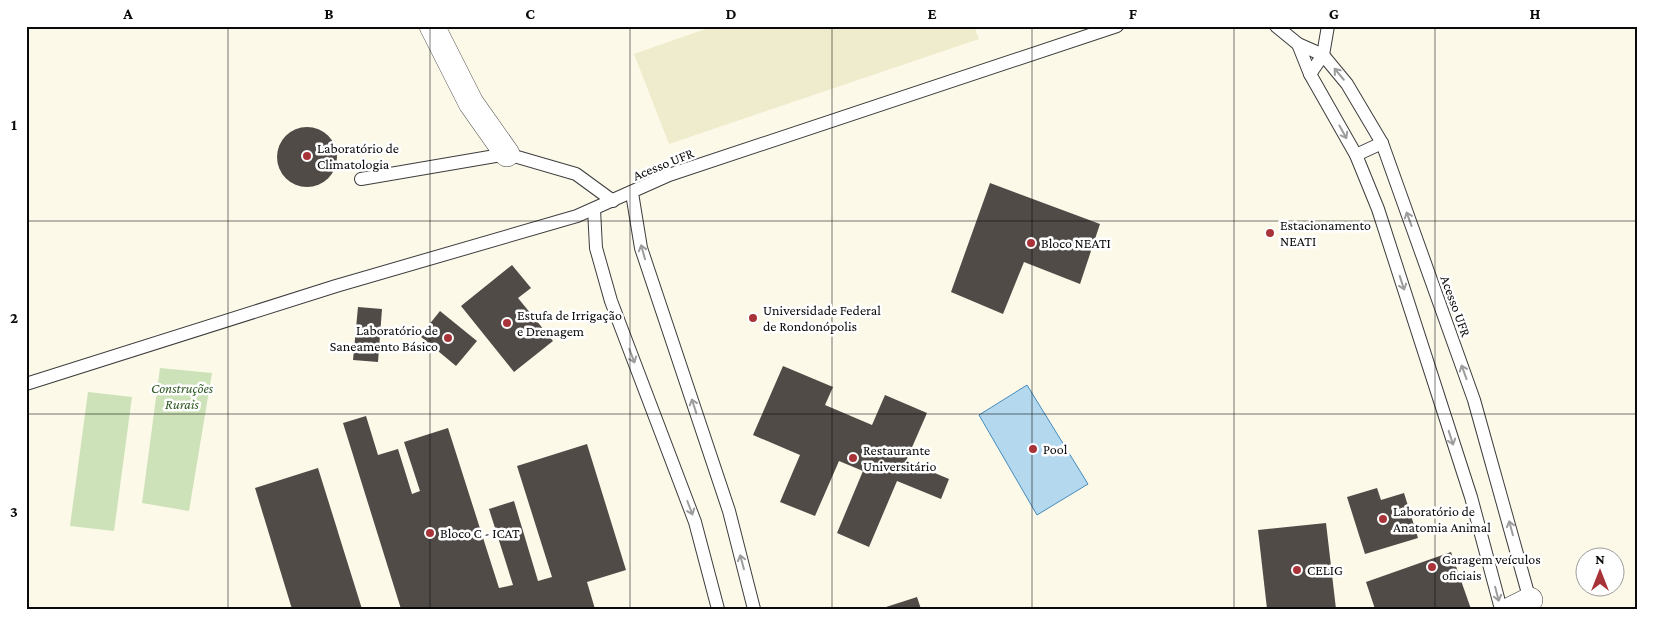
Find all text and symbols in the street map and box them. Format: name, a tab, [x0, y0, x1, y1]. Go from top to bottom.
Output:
text: A	[122, 5, 133, 22]
text: B	[324, 5, 334, 22]
text: C	[525, 5, 535, 22]
text: D	[725, 5, 737, 22]
text: E	[927, 5, 937, 22]
text: F	[1129, 5, 1138, 22]
text: G	[1329, 5, 1339, 22]
text: H	[1530, 5, 1541, 22]
one-way arrow	[1334, 68, 1345, 81]
text: 1	[11, 116, 17, 133]
one-way arrow	[1338, 124, 1348, 139]
place label: Laboratório de Climatologia	[317, 140, 399, 172]
street label: Acesso UFR	[630, 144, 696, 183]
marker: Laboratório de Climatologia	[301, 150, 313, 162]
one-way arrow	[1404, 212, 1413, 228]
place label: Estacionamento NEATI	[1280, 217, 1371, 249]
marker: Estacionamento NEATI	[1264, 227, 1276, 239]
place label: Bloco NEATI	[1041, 235, 1111, 251]
marker: Bloco NEATI	[1025, 237, 1037, 249]
one-way arrow	[637, 245, 647, 261]
street label: Acesso UFR	[1438, 273, 1475, 339]
one-way arrow	[1397, 275, 1407, 291]
place label: Universidade Federal de Rondonópolis	[763, 302, 881, 334]
place label: Estufa de Irrigação e Drenagem	[517, 307, 622, 339]
text: 2	[10, 309, 18, 326]
marker: Universidade Federal de Rondonópolis	[747, 312, 759, 324]
marker: Estufa de Irrigação e Drenagem	[501, 317, 513, 329]
place label: Laboratório de Saneamento Básico	[330, 322, 438, 354]
marker: Laboratório de Saneamento Básico	[442, 332, 454, 344]
one-way arrow	[628, 348, 637, 364]
one-way arrow	[1459, 365, 1468, 380]
park label: Construções Rurais	[151, 380, 214, 412]
one-way arrow	[689, 399, 698, 415]
one-way arrow	[1447, 429, 1457, 445]
place label: Pool	[1043, 441, 1068, 457]
place label: Restaurante Universitário	[863, 442, 936, 474]
marker: Pool	[1027, 443, 1039, 455]
marker: Restaurante Universitário	[847, 452, 859, 464]
one-way arrow	[686, 500, 695, 515]
text: 3	[10, 503, 18, 520]
place label: Laboratório de Anatomia Animal	[1393, 503, 1491, 535]
marker: Laboratório de Anatomia Animal	[1377, 513, 1389, 525]
one-way arrow	[1506, 520, 1515, 536]
place label: Bloco C - ICAT	[440, 525, 520, 541]
marker: Bloco C - ICAT	[424, 527, 436, 539]
north arrow	[1576, 548, 1626, 598]
place label: Garagem veículos oficiais	[1442, 551, 1541, 583]
text: N	[1595, 551, 1605, 567]
one-way arrow	[737, 554, 746, 570]
marker: Garagem veículos oficiais	[1426, 561, 1438, 573]
place label: CELIG	[1307, 562, 1343, 578]
marker: CELIG	[1291, 564, 1303, 576]
one-way arrow	[1492, 585, 1502, 601]

